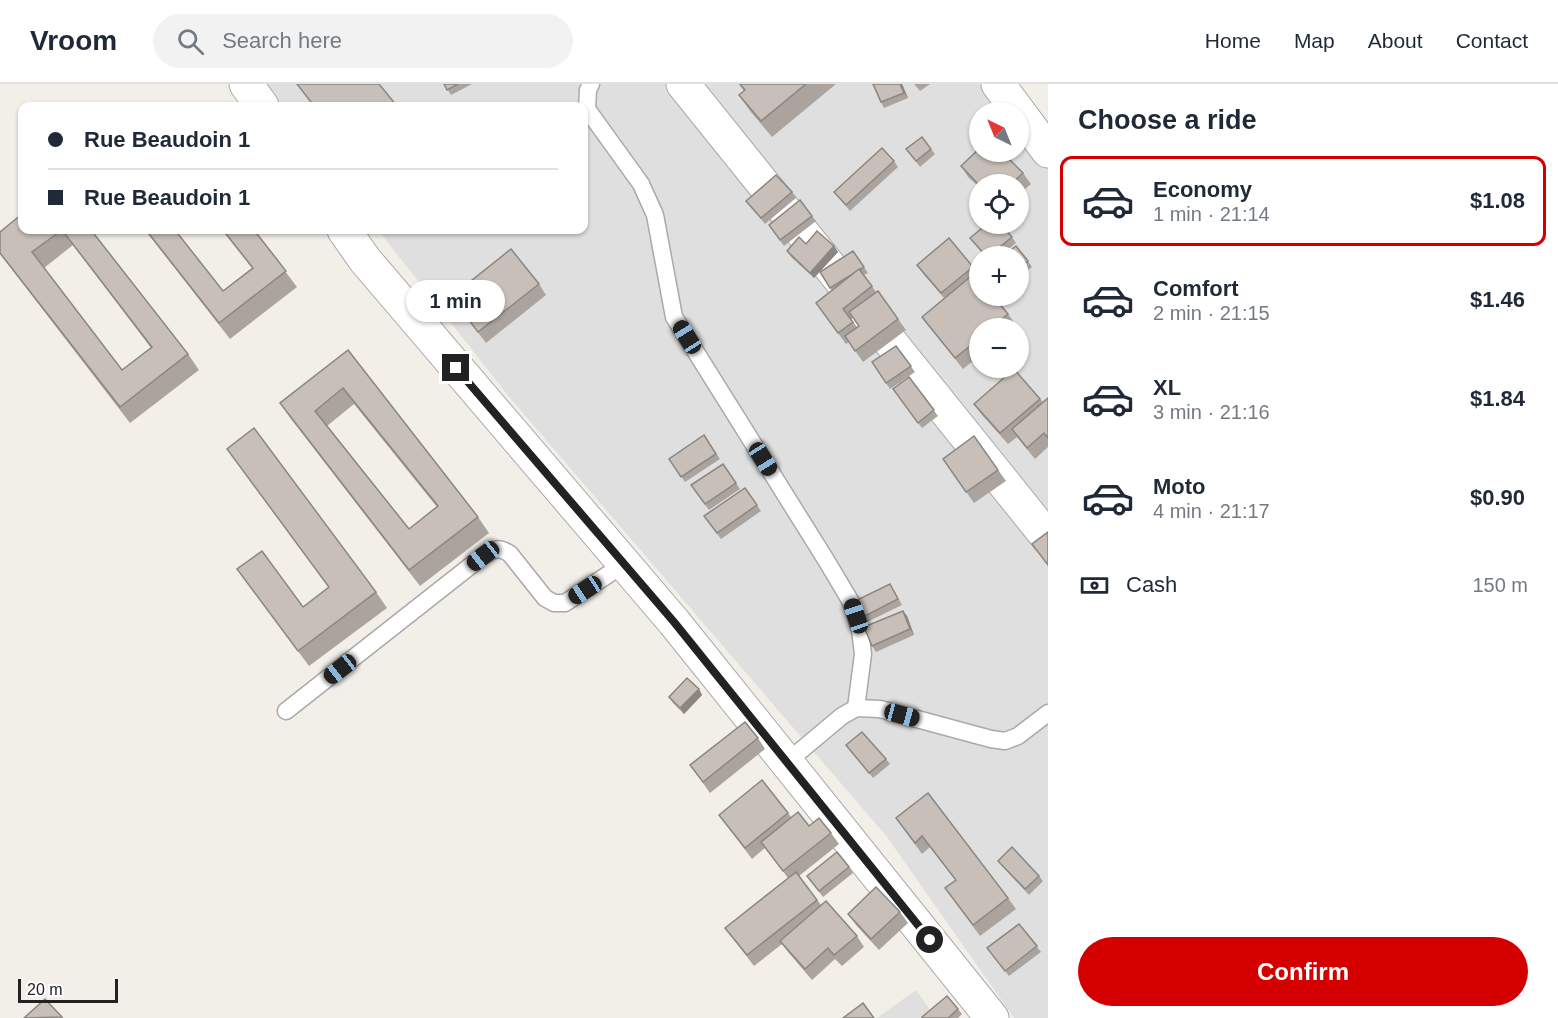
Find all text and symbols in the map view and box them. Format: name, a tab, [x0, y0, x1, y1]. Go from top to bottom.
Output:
search box	[153, 14, 573, 68]
text: Vroom	[30, 25, 117, 56]
icon: search	[174, 25, 207, 58]
text: Search here	[222, 28, 342, 53]
text: Home	[1205, 29, 1261, 52]
text: Map	[1294, 29, 1335, 52]
text: About	[1368, 29, 1423, 52]
text: Contact	[1456, 29, 1528, 52]
north arrow	[969, 102, 1029, 162]
map controls	[969, 102, 1029, 378]
text: Choose a ride	[1078, 105, 1257, 135]
text: Rue Beaudoin 1	[84, 127, 250, 152]
button: locate	[969, 174, 1029, 234]
icon: car	[1081, 174, 1135, 228]
text: Economy	[1153, 177, 1252, 202]
text: Rue Beaudoin 1	[84, 185, 250, 210]
text: $1.08	[1470, 188, 1525, 213]
text: 1 min · 21:14	[1153, 203, 1270, 225]
button: +	[969, 246, 1029, 306]
icon: car	[1081, 273, 1135, 327]
text: Comfort	[1153, 276, 1239, 301]
callout: 1 min	[406, 281, 506, 323]
text: $1.46	[1470, 287, 1525, 312]
text: 1 min	[429, 290, 482, 312]
text: 2 min · 21:15	[1153, 302, 1270, 324]
car	[670, 317, 704, 357]
button: −	[969, 318, 1029, 378]
route end	[442, 354, 469, 381]
icon: car	[1081, 372, 1135, 426]
text: XL	[1153, 375, 1181, 400]
text: $1.84	[1470, 386, 1525, 411]
text: 3 min · 21:16	[1153, 401, 1270, 423]
car	[746, 439, 780, 479]
icon: car	[1081, 471, 1135, 525]
text: Moto	[1153, 474, 1206, 499]
text: $0.90	[1470, 485, 1525, 510]
text: 4 min · 21:17	[1153, 500, 1270, 522]
car	[463, 538, 503, 574]
icon: cash	[1078, 569, 1111, 602]
text: Cash	[1126, 572, 1177, 597]
car	[565, 573, 605, 607]
text: 150 m	[1472, 574, 1528, 596]
car	[842, 596, 870, 636]
car	[320, 651, 360, 687]
car	[882, 702, 922, 728]
route start	[916, 926, 943, 953]
button: Confirm	[1078, 937, 1528, 1006]
scale bar	[18, 976, 118, 1004]
text: 20 m	[27, 981, 63, 998]

